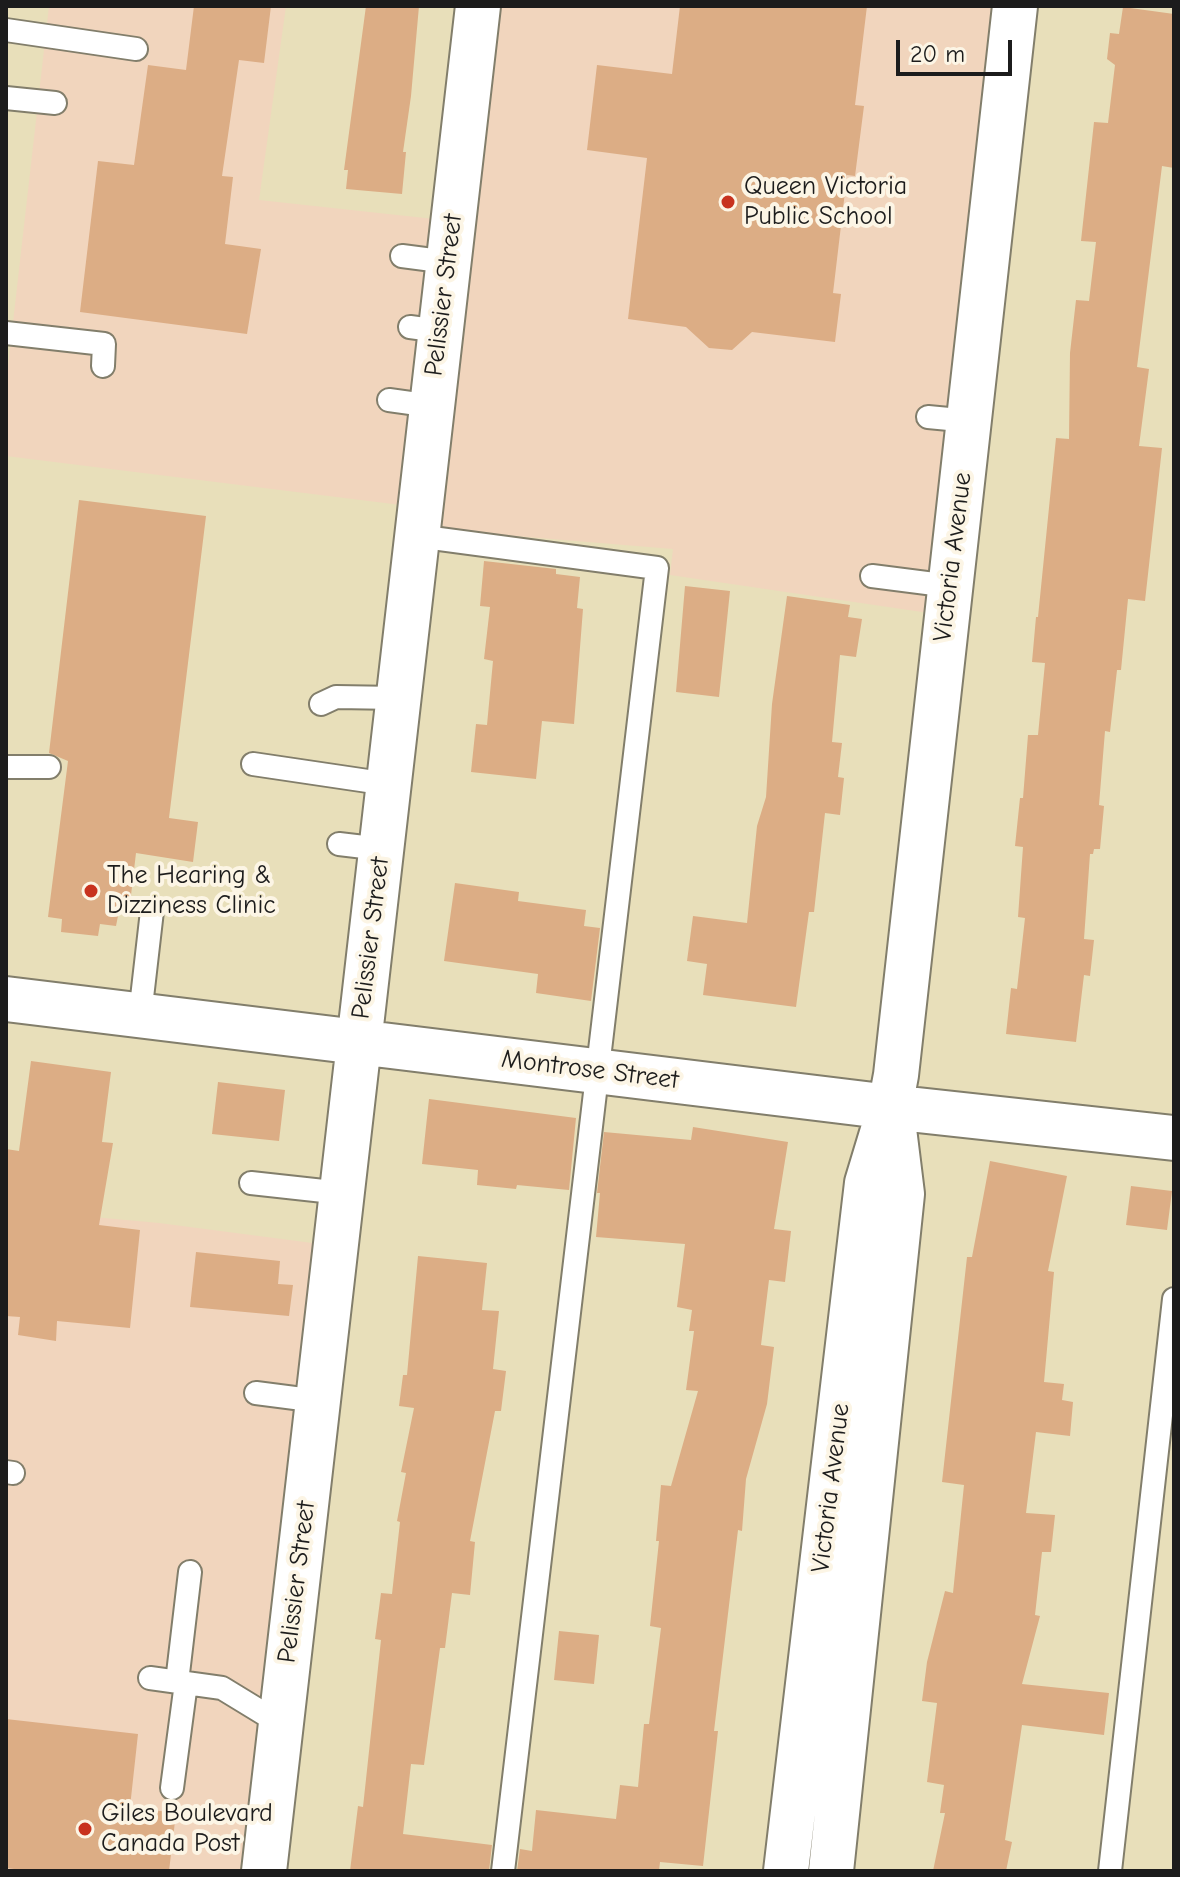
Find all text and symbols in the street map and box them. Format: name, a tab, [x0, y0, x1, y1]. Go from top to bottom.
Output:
scale bar	[900, 24, 1016, 74]
text: 20 m	[910, 40, 965, 68]
place label: Queen Victoria Public School	[744, 171, 907, 232]
marker: Queen Victoria Public School	[719, 193, 737, 211]
street label: Pelissier Street	[419, 212, 469, 378]
street label: Victoria Avenue	[927, 471, 979, 643]
street label: Pelissier Street	[346, 855, 396, 1021]
place label: The Hearing & Dizziness Clinic	[107, 860, 276, 922]
marker: The Hearing & Dizziness Clinic	[82, 882, 100, 900]
street label: Montrose Street	[500, 1044, 680, 1096]
street label: Victoria Avenue	[805, 1402, 857, 1574]
street label: Pelissier Street	[272, 1499, 322, 1665]
place label: Giles Boulevard Canada Post	[101, 1798, 273, 1860]
marker: Giles Boulevard Canada Post	[76, 1820, 94, 1838]

